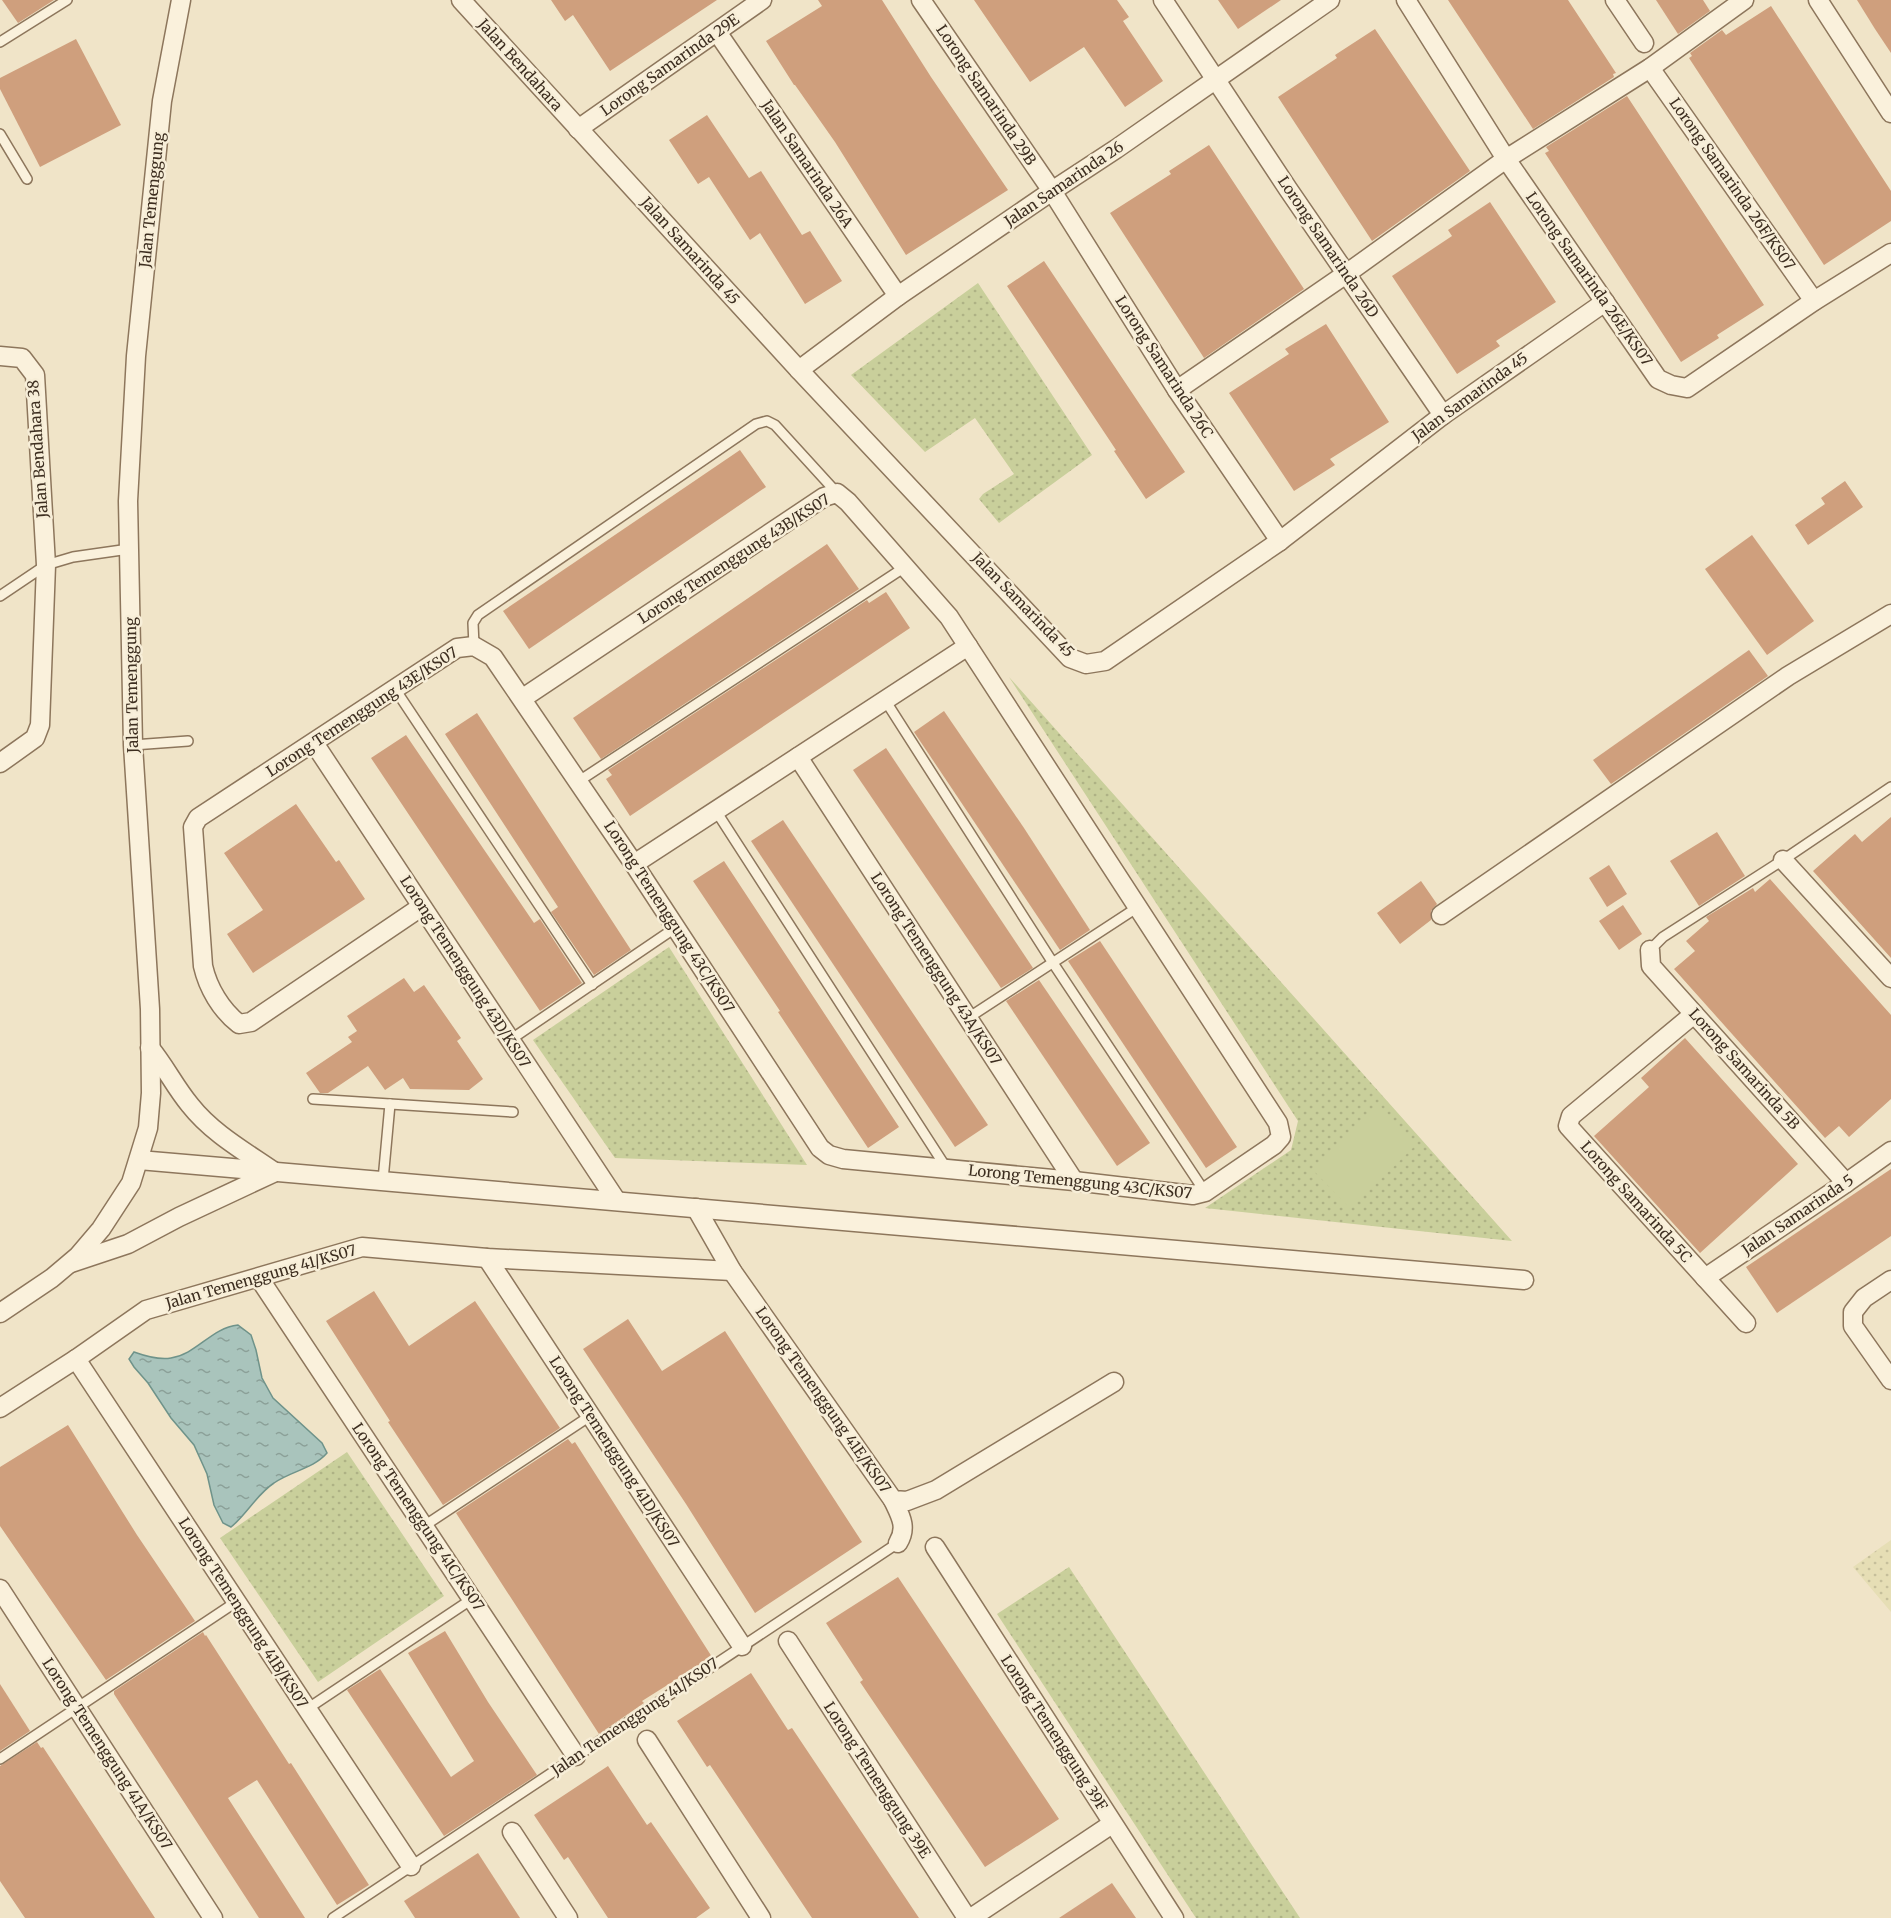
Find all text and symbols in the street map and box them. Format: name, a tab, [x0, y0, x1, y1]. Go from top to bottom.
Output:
street label: Lorong Samarinda 29E	[597, 9, 743, 120]
street label: Jalan Bendahara	[473, 14, 567, 115]
street label: Lorong Samarinda 29B	[932, 21, 1041, 169]
street label: Lorong Samarinda 26F/KS07	[1665, 94, 1800, 274]
street label: Jalan Samarinda 26A	[757, 95, 857, 232]
street label: Jalan Temenggung	[135, 131, 168, 270]
street label: Jalan Samarinda 26	[1000, 137, 1127, 231]
street label: Lorong Samarinda 26D	[1274, 172, 1383, 321]
street label: Lorong Samarinda 26E/KS07	[1522, 188, 1657, 370]
street label: Jalan Samarinda 45	[636, 192, 744, 309]
street label: Lorong Samarinda 26C	[1111, 292, 1218, 442]
street label: Jalan Samarinda 45	[1407, 348, 1531, 446]
street label: Jalan Bendahara 38	[23, 379, 52, 520]
street label: Lorong Temenggung 43B/KS07	[634, 489, 833, 628]
street label: Jalan Samarinda 45	[968, 547, 1078, 661]
street label: Jalan Temenggung	[121, 617, 142, 754]
street label: Lorong Temenggung 43E/KS07	[262, 642, 461, 781]
street label: Lorong Temenggung 43C/KS07	[600, 817, 739, 1017]
street label: Lorong Temenggung 43A/KS07	[867, 869, 1006, 1069]
street label: Lorong Temenggung 43D/KS07	[396, 872, 535, 1072]
street label: Lorong Samarinda 5B	[1685, 1004, 1804, 1133]
street label: Lorong Samarinda 5C	[1577, 1137, 1696, 1266]
street label: Lorong Temenggung 43C/KS07	[967, 1160, 1193, 1203]
street label: Jalan Samarinda 5	[1737, 1170, 1857, 1260]
street label: Jalan Temenggung 41/KS07	[162, 1240, 359, 1313]
street label: Lorong Temenggung 41E/KS07	[752, 1303, 895, 1497]
street label: Lorong Temenggung 41D/KS07	[545, 1353, 684, 1551]
street label: Lorong Temenggung 41C/KS07	[348, 1419, 489, 1615]
street label: Lorong Temenggung 41B/KS07	[175, 1514, 312, 1712]
street label: Lorong Temenggung 39F	[997, 1651, 1112, 1814]
street label: Jalan Temenggung 41/KS07	[547, 1653, 722, 1780]
street label: Lorong Temenggung 41A/KS07	[38, 1654, 177, 1853]
street label: Lorong Temenggung 39E	[820, 1698, 935, 1862]

